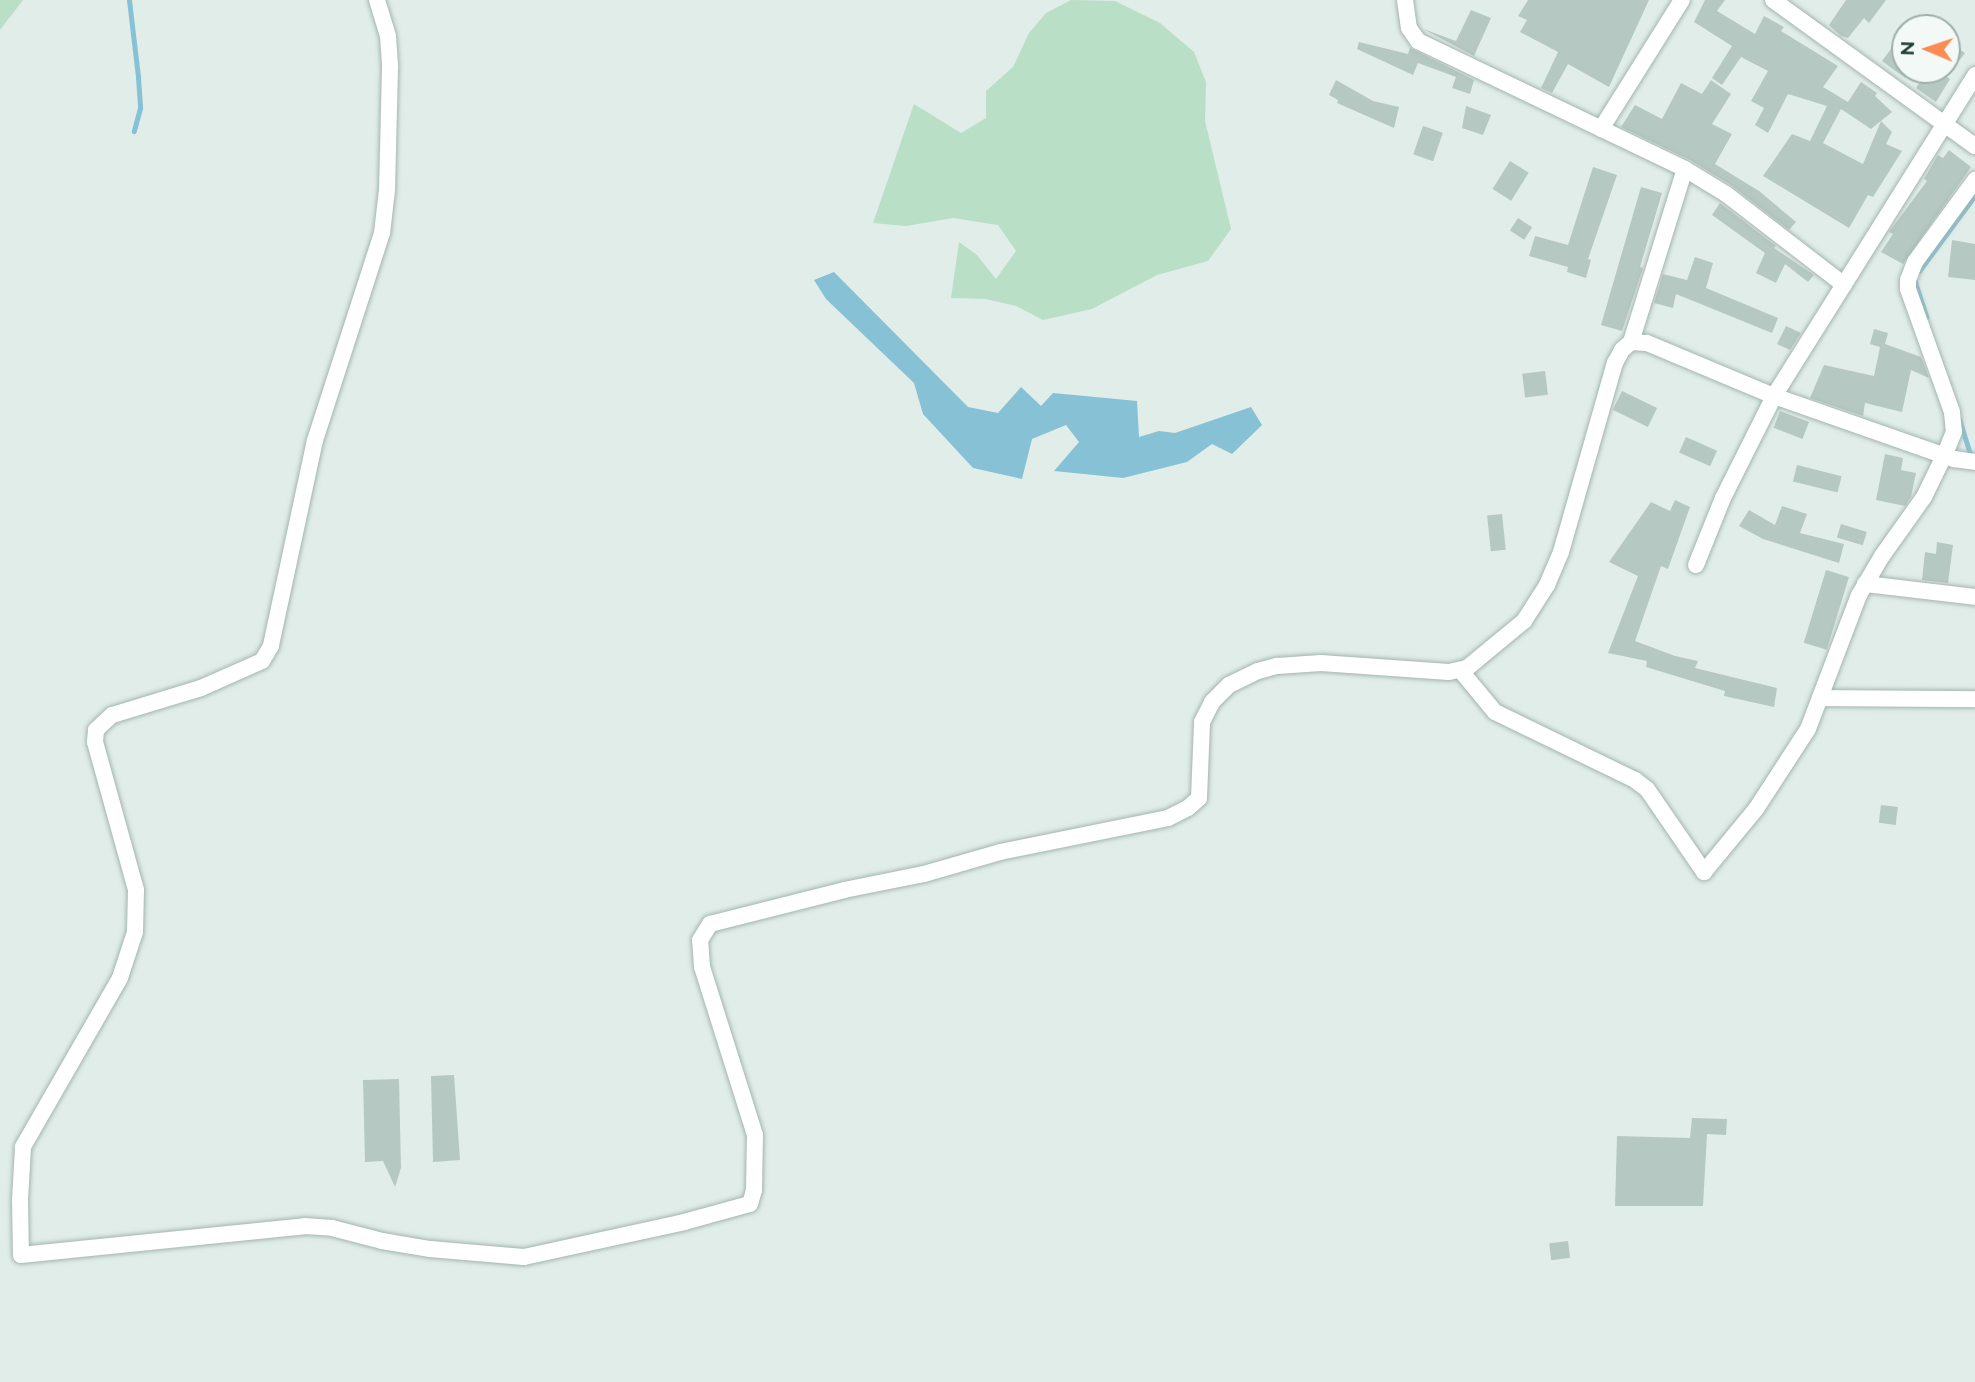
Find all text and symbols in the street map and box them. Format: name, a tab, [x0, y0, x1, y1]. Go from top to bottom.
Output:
north arrow	[1891, 14, 1961, 84]
text: N	[1896, 41, 1918, 56]

